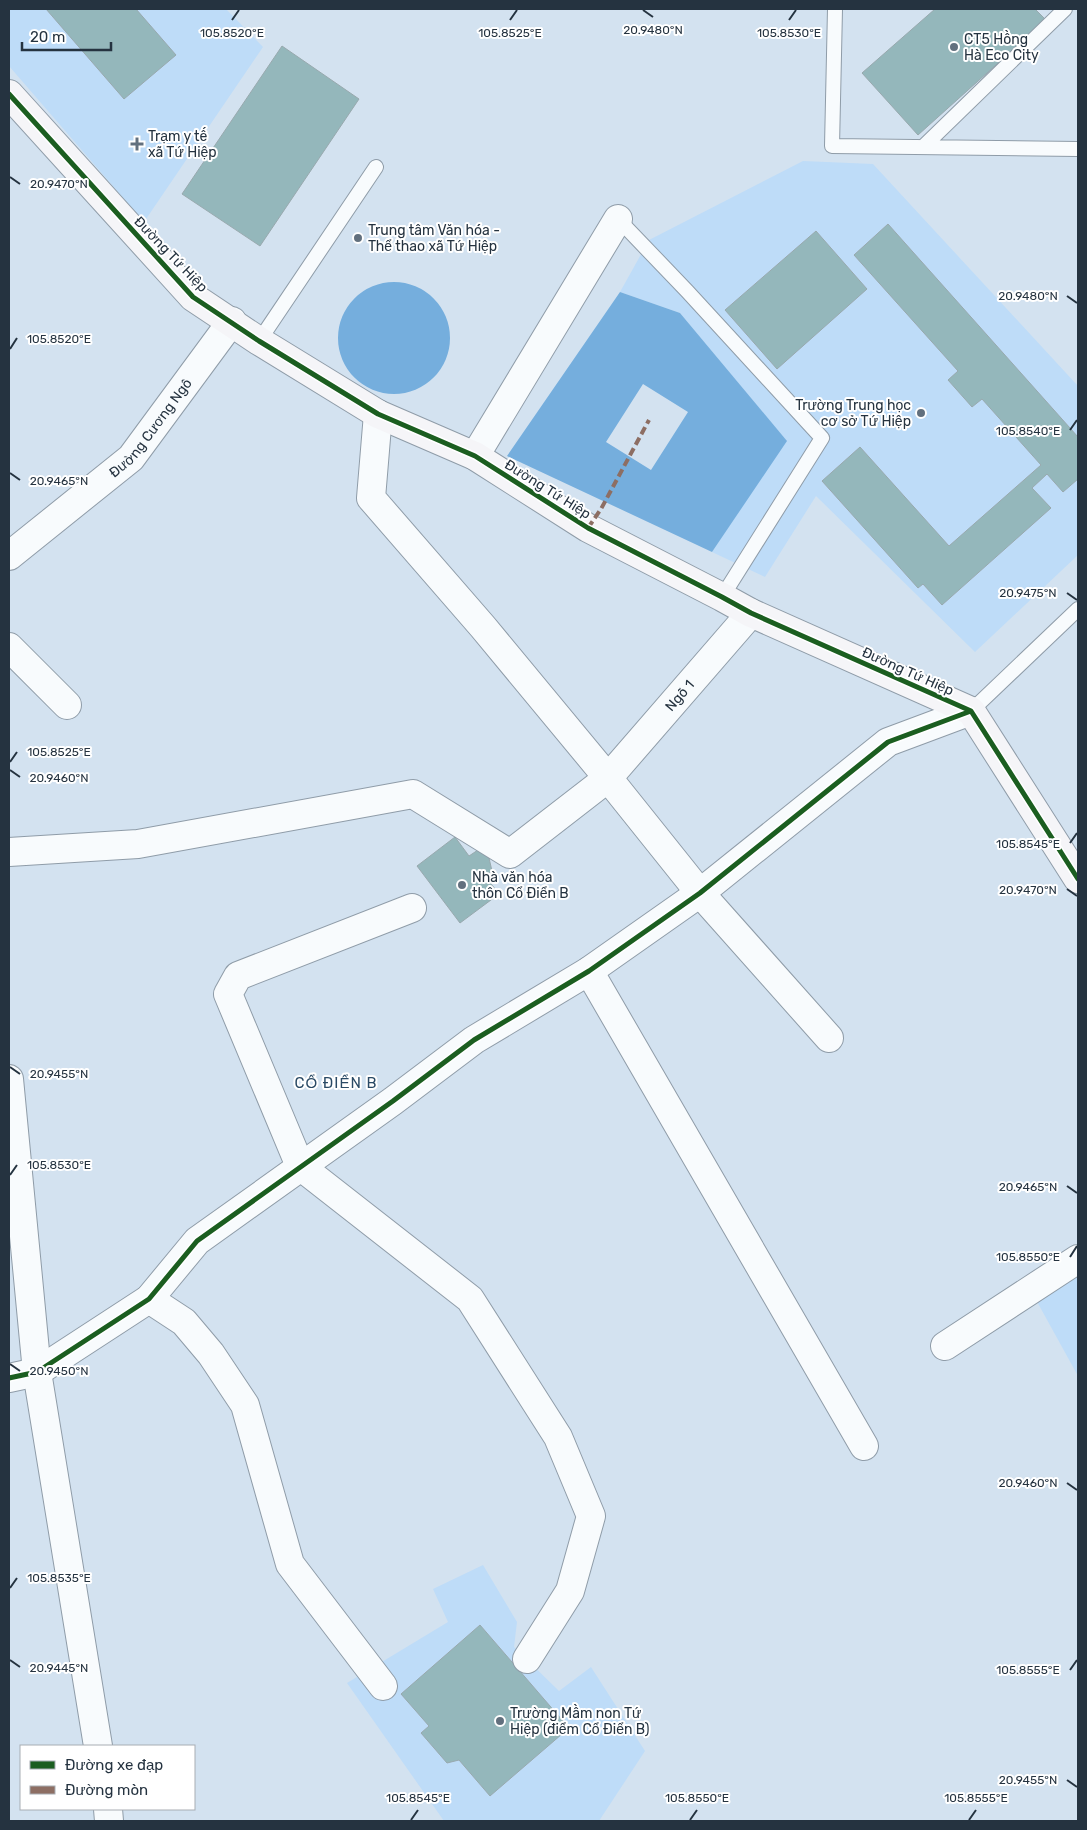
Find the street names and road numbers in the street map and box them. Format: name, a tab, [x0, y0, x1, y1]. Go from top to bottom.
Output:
street label: Đường Tứ Hiệp	[130, 213, 211, 296]
street label: Đường Cương Ngô	[106, 375, 196, 481]
street label: Đường Tứ Hiệp	[501, 456, 594, 523]
street label: Đường Tứ Hiệp	[859, 644, 956, 699]
street label: Ngõ 1	[662, 677, 698, 715]

